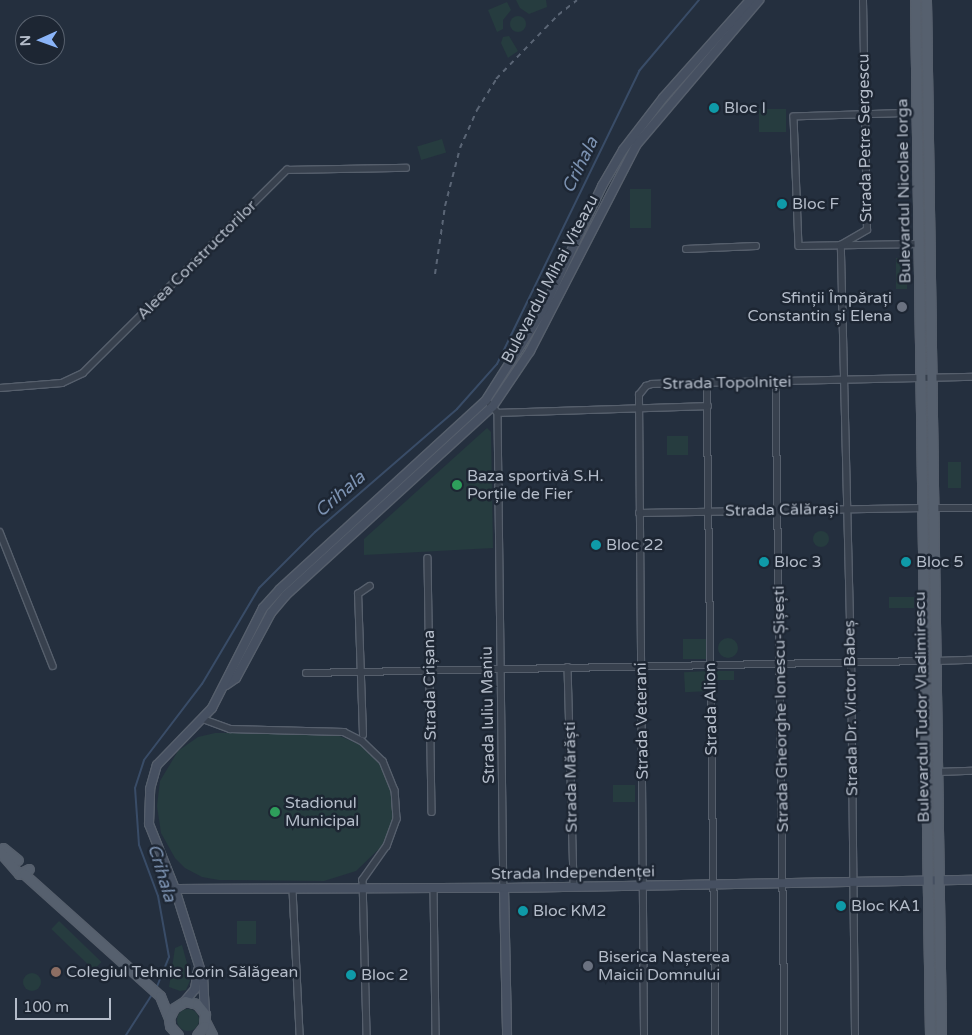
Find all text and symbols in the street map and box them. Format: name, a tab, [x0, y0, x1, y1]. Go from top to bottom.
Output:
north arrow	[15, 15, 65, 65]
text: N	[17, 35, 34, 46]
street label: Strada Petre Sergescu	[854, 54, 876, 222]
place label: Bloc I	[724, 98, 766, 118]
street label: Bulevardul Nicolae Iorga	[893, 98, 915, 284]
marker: Bloc I	[708, 102, 720, 114]
water label: Crihala	[557, 134, 603, 196]
street label: Bulevardul Mihai Viteazu	[497, 192, 603, 366]
place label: Bloc F	[792, 194, 839, 214]
street label: Aleea Constructorilor	[133, 196, 261, 324]
marker: Bloc F	[776, 198, 788, 210]
place label: Sfinții Împărați Constantin și Elena	[748, 288, 892, 326]
marker: Sfinții Împărați Constantin și Elena	[896, 301, 908, 313]
street label: Strada Topolniței	[662, 372, 792, 394]
water label: Crihala	[310, 466, 370, 522]
place label: Baza sportivă S.H. Porțile de Fier	[467, 466, 604, 504]
marker: Baza sportivă S.H. Porțile de Fier	[451, 479, 463, 491]
street label: Strada Călărași	[725, 499, 839, 521]
place label: Bloc 22	[606, 535, 663, 555]
marker: Bloc 22	[590, 539, 602, 551]
place label: Bloc 3	[774, 552, 821, 572]
place label: Bloc 5	[916, 552, 963, 572]
marker: Bloc 3	[758, 556, 770, 568]
marker: Bloc 5	[900, 556, 912, 568]
street label: Strada Gheorghe Ionescu-Șișești	[769, 585, 793, 833]
street label: Bulevardul Tudor Vladimirescu	[910, 591, 934, 823]
street label: Strada Dr. Victor Babeș	[840, 620, 862, 796]
street label: Strada Crișana	[419, 630, 441, 740]
street label: Strada Iuliu Maniu	[477, 646, 499, 784]
street label: Strada Veterani	[631, 662, 653, 780]
street label: Strada Alion	[701, 662, 721, 756]
street label: Strada Mărăști	[560, 721, 582, 833]
place label: Stadionul Municipal	[285, 793, 359, 831]
marker: Stadionul Municipal	[269, 806, 281, 818]
water label: Crihala	[143, 841, 181, 905]
street label: Strada Independenței	[491, 862, 655, 884]
place label: Bloc KA1	[851, 896, 921, 916]
marker: Bloc KA1	[835, 900, 847, 912]
place label: Bloc KM2	[533, 901, 607, 921]
marker: Bloc KM2	[517, 905, 529, 917]
place label: Biserica Nașterea Maicii Domnului	[598, 947, 730, 985]
marker: Biserica Nașterea Maicii Domnului	[582, 960, 594, 972]
place label: Colegiul Tehnic Lorin Sălăgean	[66, 962, 298, 982]
place label: Bloc 2	[361, 965, 408, 985]
marker: Colegiul Tehnic Lorin Sălăgean	[50, 966, 62, 978]
marker: Bloc 2	[345, 969, 357, 981]
scale bar	[18, 988, 114, 1020]
text: 100 m	[23, 998, 69, 1016]

